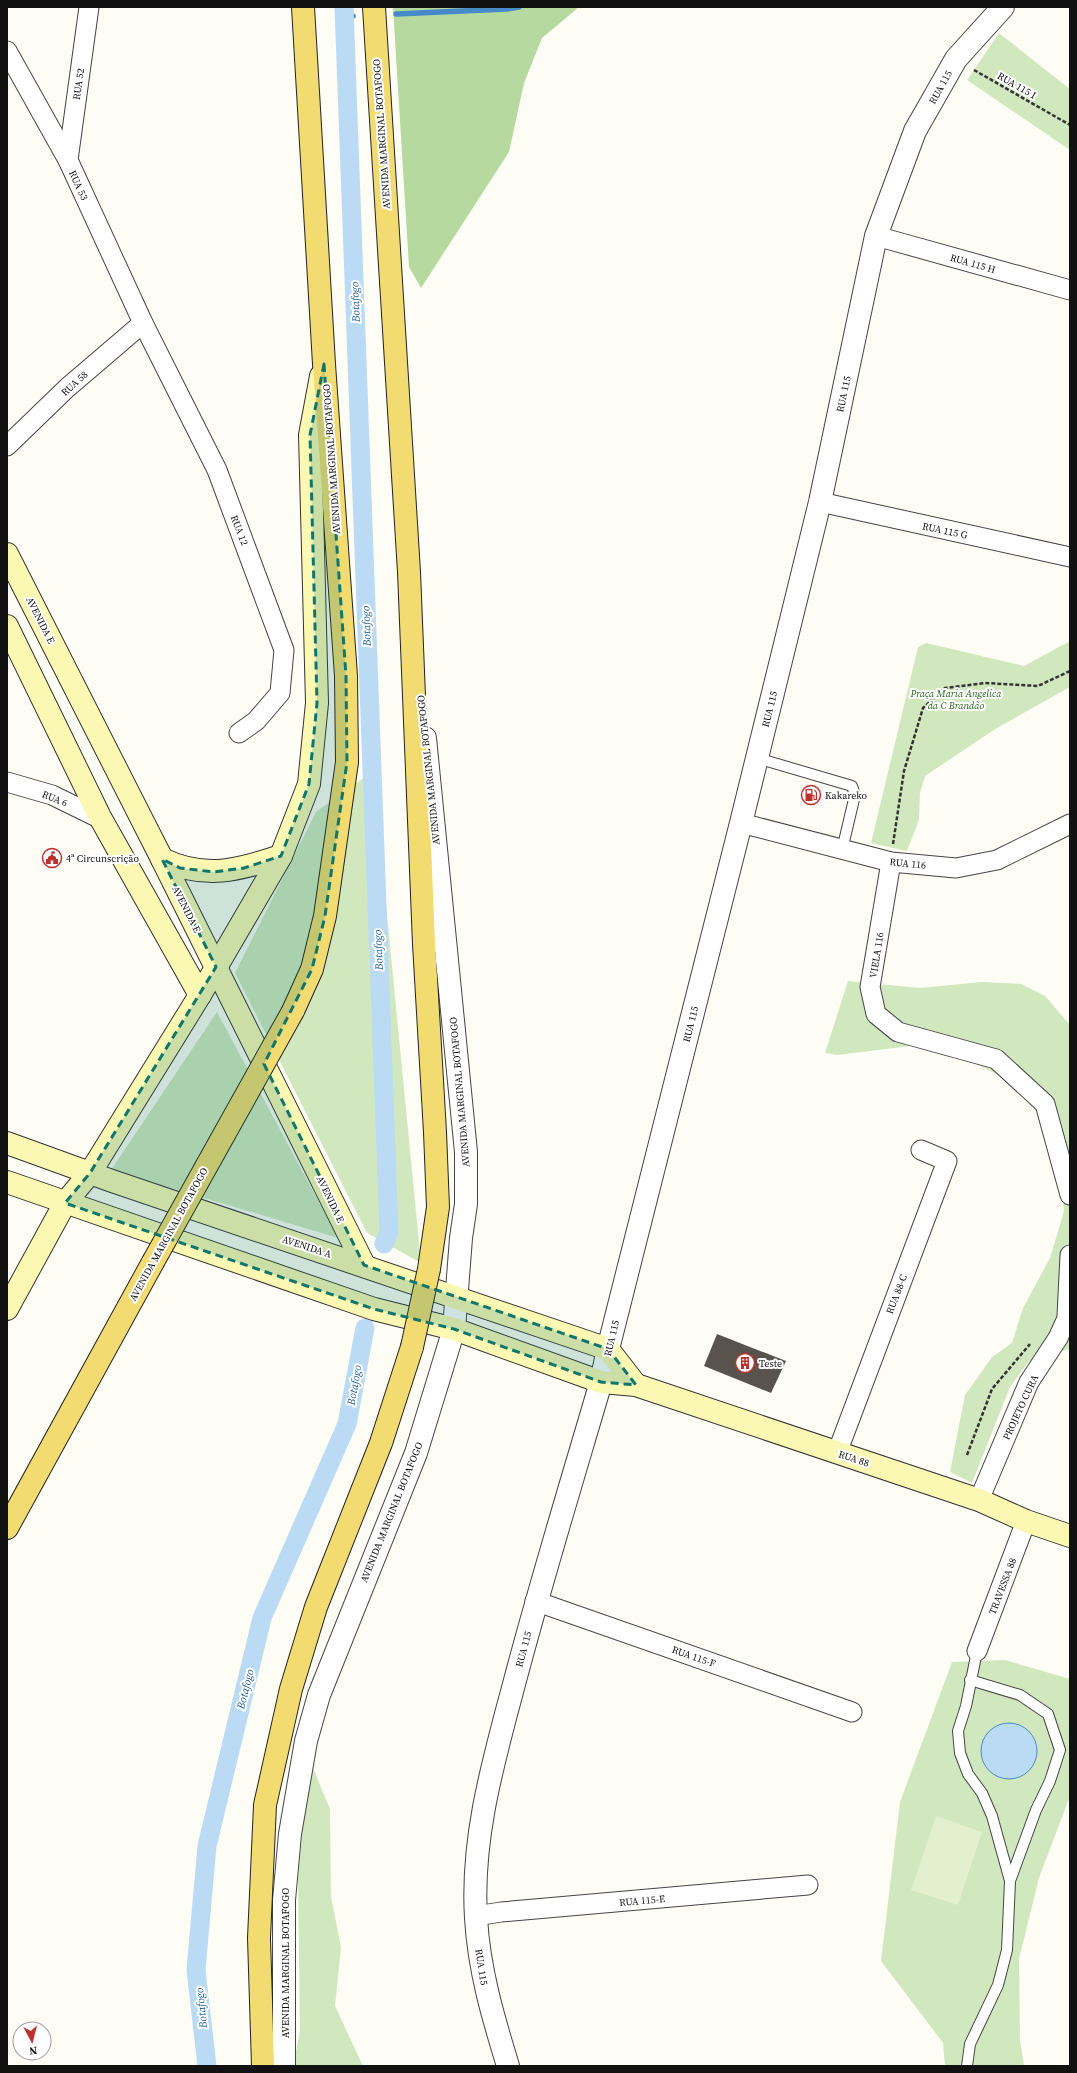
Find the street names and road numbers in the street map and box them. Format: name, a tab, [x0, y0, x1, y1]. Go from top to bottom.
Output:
street label: AVENIDA MARGINAL BOTAFOGO	[370, 58, 393, 210]
street label: RUA 52	[70, 67, 87, 101]
street label: RUA 115	[926, 68, 955, 106]
street label: RUA 115 I	[995, 69, 1039, 102]
street label: RUA 53	[66, 168, 91, 202]
street label: RUA 115 H	[949, 251, 997, 276]
street label: RUA 58	[58, 368, 90, 399]
street label: RUA 115	[833, 375, 854, 413]
street label: AVENIDA MARGINAL BOTAFOGO	[320, 383, 343, 535]
street label: RUA 12	[228, 513, 251, 547]
street label: RUA 115 G	[921, 519, 969, 542]
street label: AVENIDA E	[23, 595, 58, 646]
street label: RUA 115	[759, 690, 780, 728]
street label: AVENIDA MARGINAL BOTAFOGO	[414, 694, 443, 846]
street label: RUA 6	[40, 787, 70, 809]
street label: RUA 116	[889, 855, 927, 872]
street label: AVENIDA E	[169, 884, 204, 935]
street label: VIELA 116	[866, 931, 887, 979]
street label: RUA 115	[680, 1005, 701, 1043]
street label: AVENIDA MARGINAL BOTAFOGO	[446, 1016, 473, 1168]
street label: AVENIDA MARGINAL BOTAFOGO	[126, 1165, 211, 1303]
street label: AVENIDA E	[314, 1174, 348, 1225]
street label: AVENIDA A	[280, 1232, 334, 1261]
street label: RUA 88-C	[883, 1273, 910, 1316]
street label: RUA 115	[601, 1319, 622, 1357]
street label: PROJETO CURA	[1000, 1372, 1041, 1442]
street label: AVENIDA MARGINAL BOTAFOGO	[357, 1440, 426, 1584]
street label: RUA 88	[837, 1447, 871, 1470]
street label: TRAVESSA 88	[986, 1556, 1019, 1616]
street label: RUA 115	[512, 1630, 535, 1669]
street label: RUA 115-F	[670, 1643, 718, 1670]
street label: AVENIDA MARGINAL BOTAFOGO	[279, 1888, 292, 2038]
street label: RUA 115-E	[619, 1892, 665, 1909]
street label: RUA 115	[472, 1948, 491, 1986]

